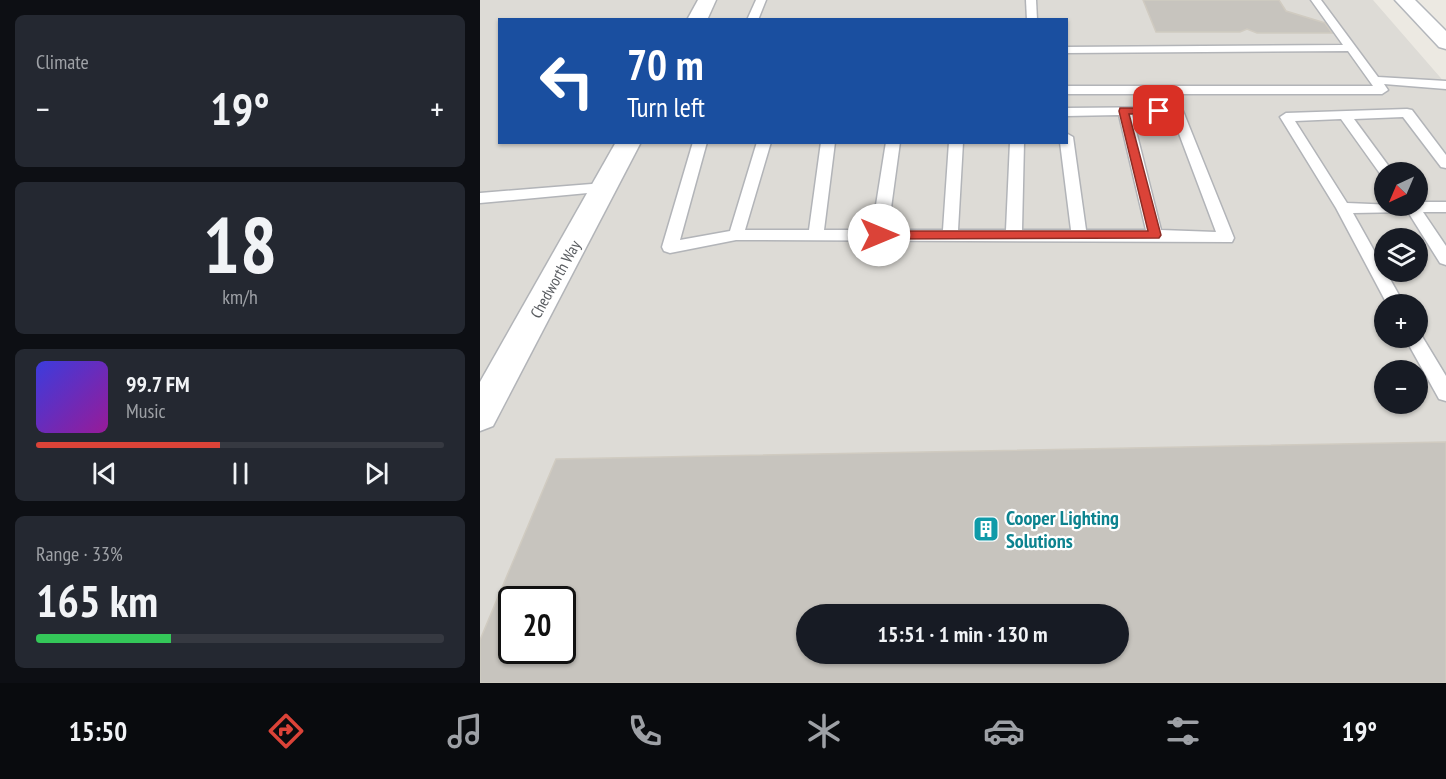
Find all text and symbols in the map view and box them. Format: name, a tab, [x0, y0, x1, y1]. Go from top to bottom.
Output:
text: 70 m	[627, 37, 704, 92]
icon: left	[528, 42, 606, 120]
text: Climate	[36, 49, 89, 75]
text: 19°	[210, 79, 270, 137]
pin	[1133, 85, 1184, 136]
text: −	[36, 87, 50, 130]
text: +	[430, 87, 444, 130]
text: Turn left	[627, 90, 705, 124]
icon: arrive	[1142, 94, 1175, 127]
north arrow	[1374, 162, 1428, 216]
map controls	[1374, 162, 1428, 414]
text: 18	[203, 194, 277, 295]
position arrow	[847, 203, 911, 267]
button: layers	[1374, 228, 1428, 282]
street label: Chedworth Way	[525, 237, 585, 321]
text: km/h	[222, 284, 258, 310]
button: +	[1374, 294, 1428, 348]
button: −	[1374, 360, 1428, 414]
text: 99.7 FM	[126, 370, 190, 398]
text: Music	[126, 398, 166, 424]
icon: previous	[88, 457, 121, 490]
icon: pause	[224, 457, 257, 490]
icon: next	[360, 457, 393, 490]
place label: Cooper Lighting Solutions	[1006, 505, 1119, 554]
building icon: Cooper Lighting Solutions	[971, 514, 1001, 544]
text: Range · 33%	[36, 541, 123, 567]
text: 165 km	[36, 571, 158, 629]
speed limit sign: 20	[498, 586, 576, 664]
text: 15:51 · 1 min · 130 m	[877, 620, 1048, 648]
icon: directions	[265, 710, 307, 752]
icon: music	[444, 710, 486, 752]
icon: phone	[624, 710, 666, 752]
icon: climate	[803, 710, 845, 752]
icon: car	[983, 710, 1025, 752]
icon: filters	[1162, 710, 1204, 752]
text: 15:50	[69, 714, 127, 748]
text: 19°	[1342, 714, 1377, 748]

